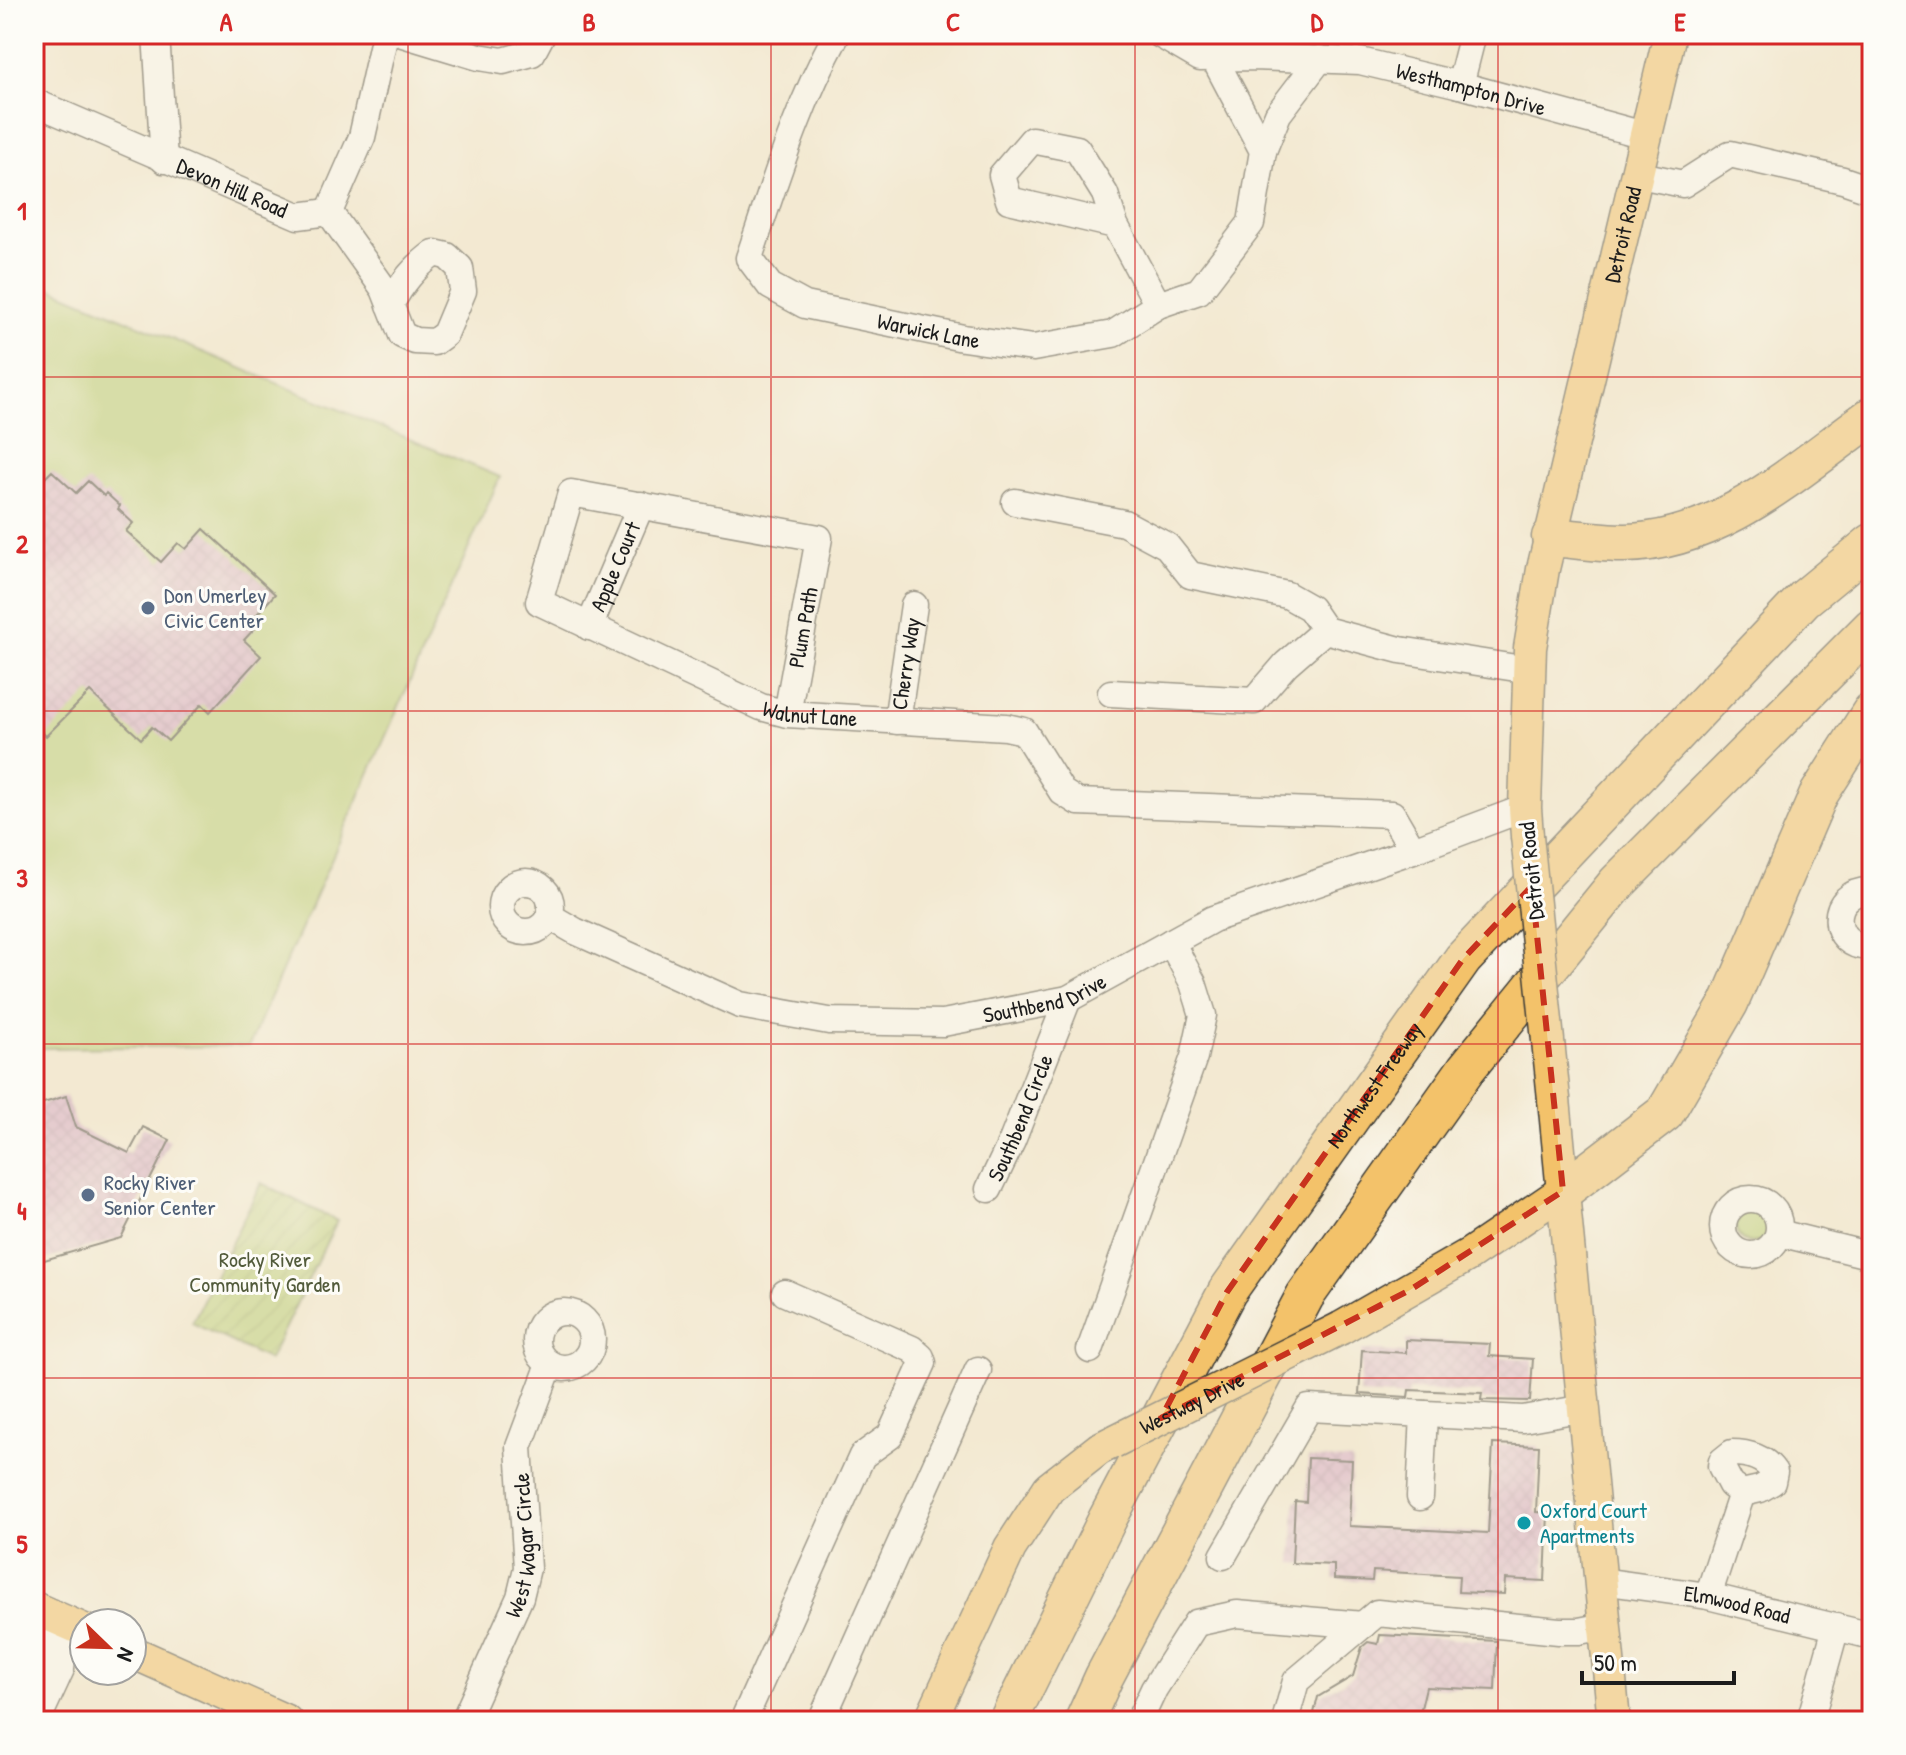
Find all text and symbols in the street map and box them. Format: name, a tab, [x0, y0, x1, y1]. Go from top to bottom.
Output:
text: A	[220, 4, 233, 39]
text: B	[582, 4, 596, 39]
text: C	[946, 4, 960, 39]
text: D	[1311, 4, 1324, 39]
text: E	[1674, 4, 1686, 39]
street label: Westhampton Drive	[1393, 55, 1549, 123]
street label: Devon Hill Road	[172, 151, 293, 225]
street label: Detroit Road	[1597, 183, 1648, 286]
text: 1	[17, 193, 27, 228]
street label: Warwick Lane	[874, 305, 982, 355]
street label: Apple Court	[582, 516, 647, 616]
text: 2	[16, 526, 29, 561]
place label: Don Umerley Civic Center	[164, 580, 267, 635]
street label: Plum Path	[781, 585, 825, 670]
marker: Don Umerley Civic Center	[139, 599, 157, 617]
street label: Cherry Way	[884, 615, 927, 712]
street label: Walnut Lane	[759, 693, 858, 733]
street label: Detroit Road	[1511, 820, 1551, 921]
text: 3	[16, 860, 28, 895]
street label: Southbend Drive	[980, 966, 1112, 1030]
street label: Northwest Freeway	[1319, 1015, 1429, 1154]
street label: Southbend Circle	[980, 1050, 1060, 1186]
place label: Rocky River Senior Center	[104, 1167, 216, 1222]
marker: Rocky River Senior Center	[79, 1186, 97, 1204]
text: 4	[17, 1193, 27, 1228]
park label: Rocky River Community Garden	[189, 1244, 341, 1299]
street label: Westway Drive	[1134, 1364, 1249, 1441]
street label: West Wagar Circle	[498, 1472, 543, 1622]
place label: Oxford Court Apartments	[1540, 1495, 1647, 1550]
marker: Oxford Court Apartments	[1515, 1514, 1533, 1532]
text: 5	[17, 1526, 28, 1561]
street label: Elmwood Road	[1682, 1578, 1794, 1631]
north arrow	[68, 1607, 148, 1687]
scale bar	[1582, 1635, 1734, 1685]
text: N	[110, 1644, 143, 1666]
text: 50 m	[1594, 1646, 1637, 1678]

